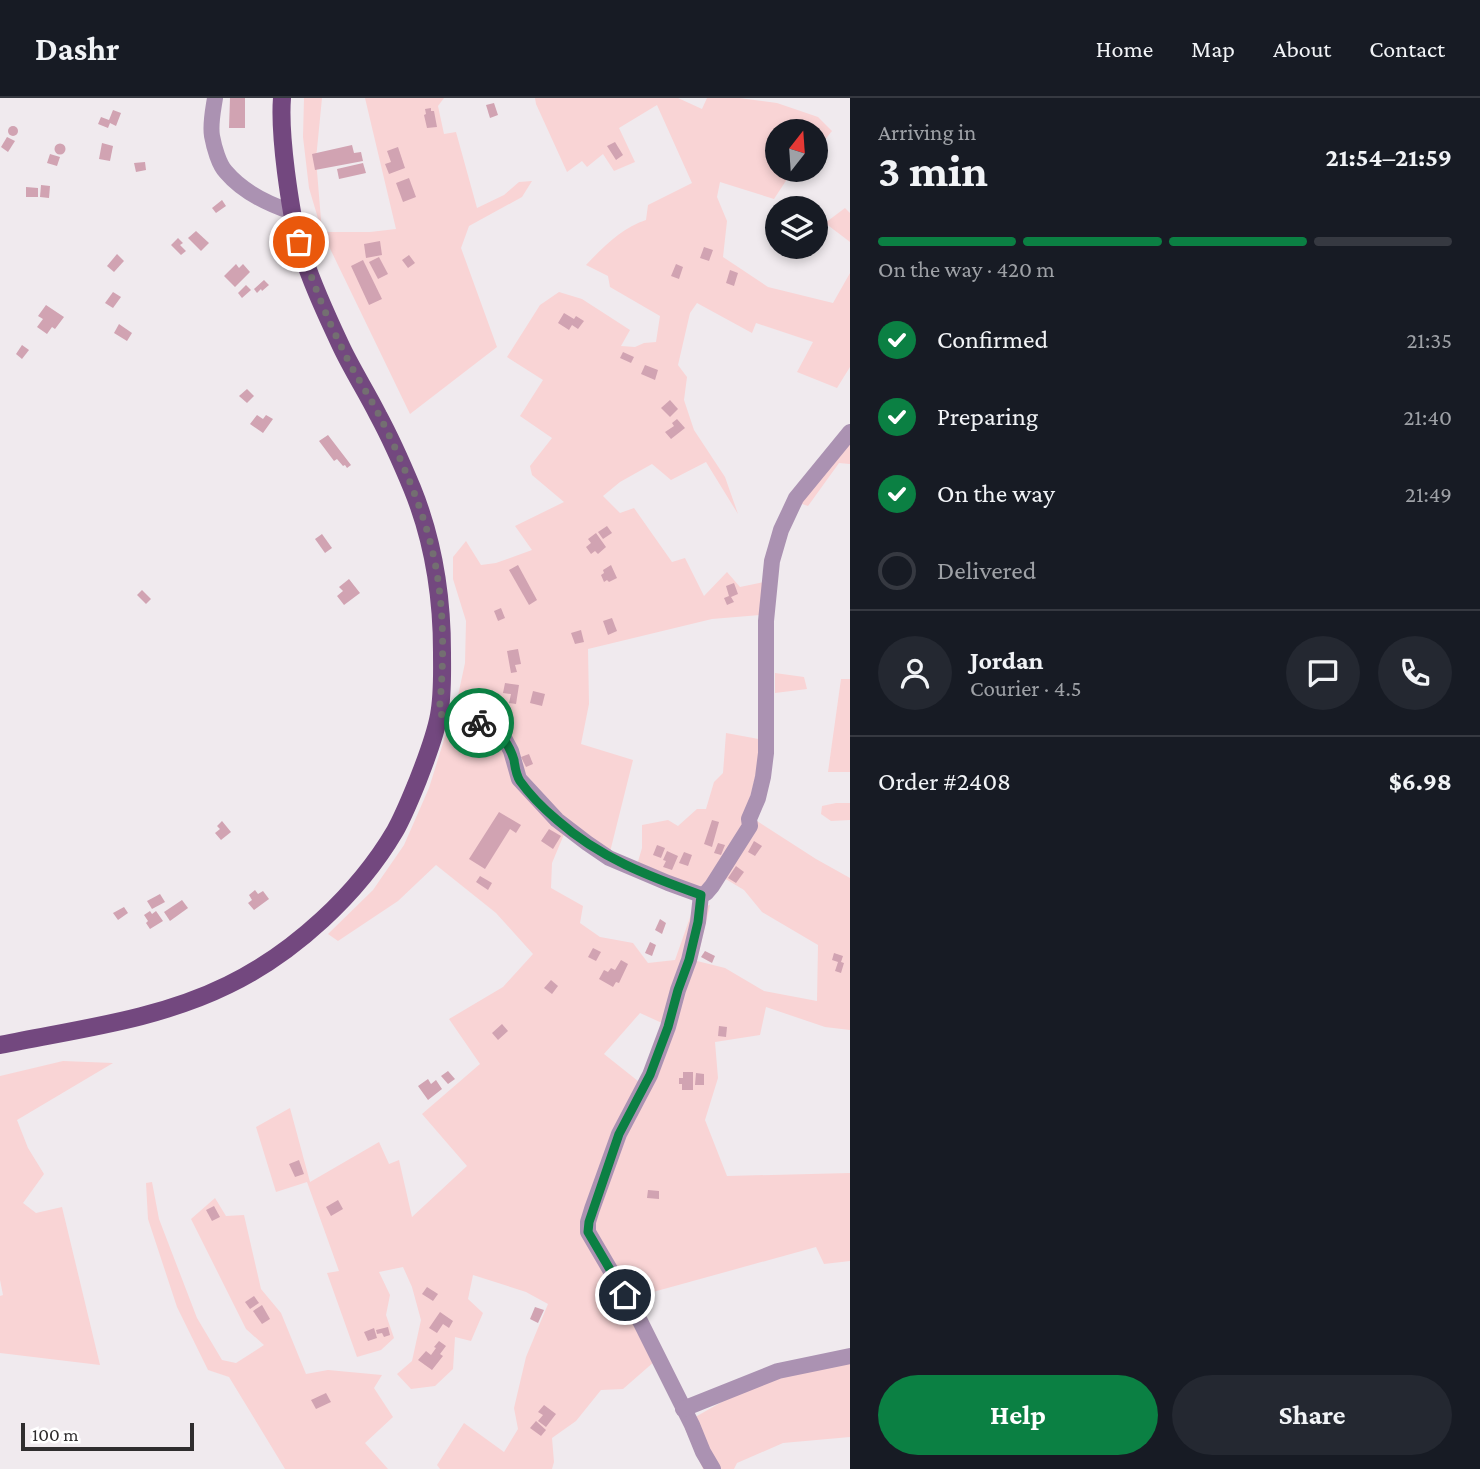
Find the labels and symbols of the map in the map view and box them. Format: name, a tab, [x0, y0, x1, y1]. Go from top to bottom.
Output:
north arrow	[765, 119, 828, 182]
pin	[269, 212, 329, 272]
courier	[444, 688, 514, 758]
pin	[595, 1265, 655, 1325]
scale bar	[21, 1420, 194, 1452]

